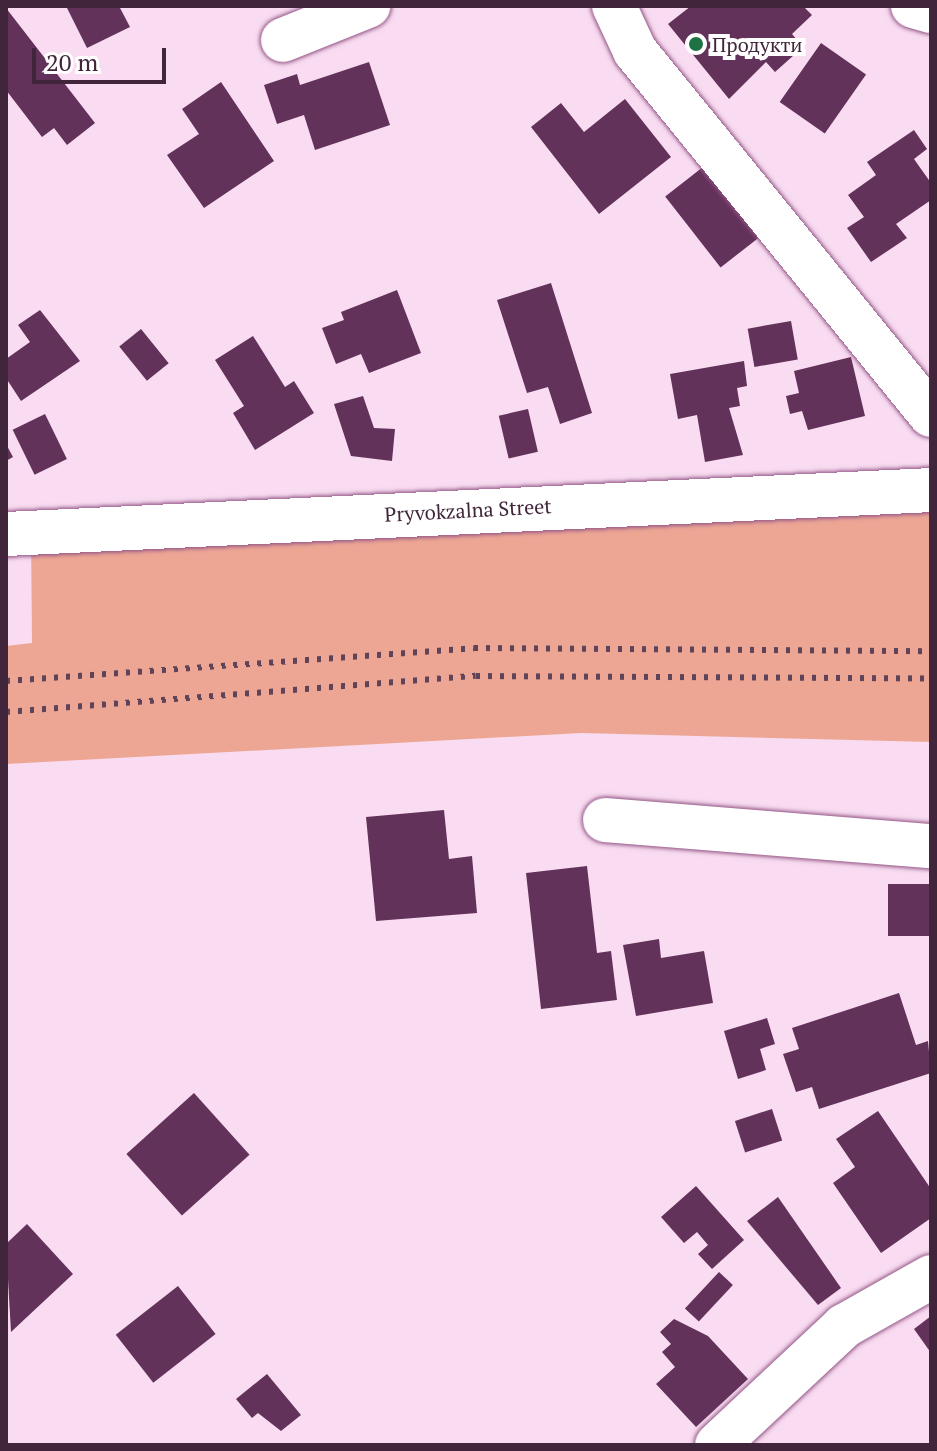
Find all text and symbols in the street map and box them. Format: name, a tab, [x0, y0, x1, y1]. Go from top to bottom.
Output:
scale bar	[36, 32, 170, 82]
place label: Продукти	[712, 32, 803, 56]
marker: Продукти	[687, 35, 705, 53]
text: 20 m	[46, 46, 98, 78]
street label: Pryvokzalna Street	[384, 494, 552, 526]

